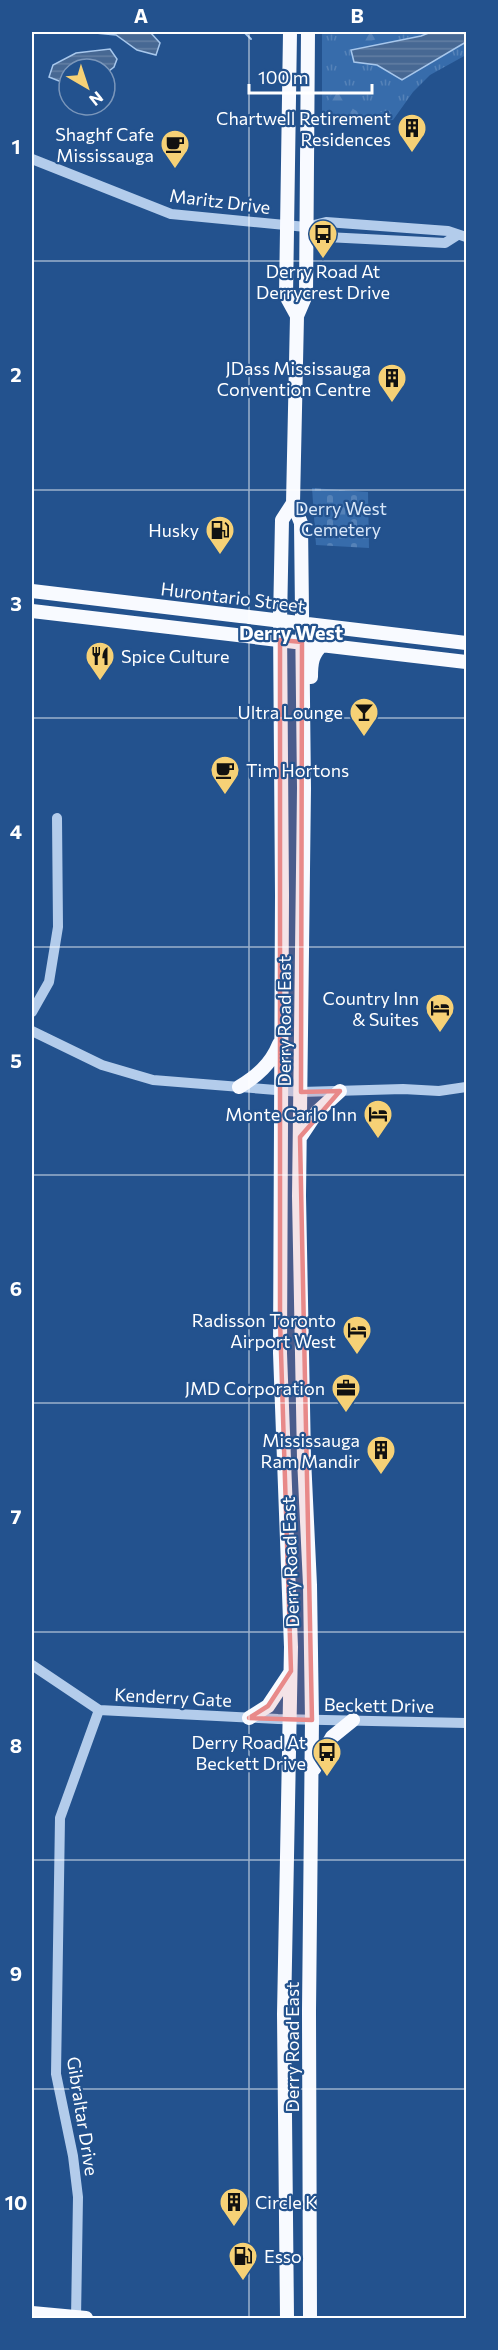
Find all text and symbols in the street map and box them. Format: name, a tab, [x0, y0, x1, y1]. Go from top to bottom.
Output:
text: A	[134, 3, 148, 27]
text: B	[350, 3, 364, 27]
north arrow	[57, 57, 117, 117]
scale bar	[249, 57, 372, 95]
text: 100 m	[258, 66, 308, 88]
text: N	[86, 88, 107, 110]
place label: Chartwell Retirement Residences	[216, 107, 391, 150]
building icon: Chartwell Retirement Residences	[396, 112, 428, 154]
place label: Shaghf Cafe Mississauga	[55, 123, 154, 166]
cafe icon: Shaghf Cafe Mississauga	[159, 128, 191, 170]
text: 1	[11, 134, 21, 158]
street label: Maritz Drive	[168, 184, 272, 218]
bus stop icon: Derry Road At Derrycrest Drive	[307, 218, 339, 260]
place label: Derry Road At Derrycrest Drive	[256, 260, 390, 303]
place label: JDass Mississauga Convention Centre	[217, 357, 371, 400]
text: 2	[10, 362, 22, 386]
building icon: JDass Mississauga Convention Centre	[376, 362, 408, 404]
park label: Derry West Cemetery	[295, 497, 387, 540]
fuel station icon: Husky	[204, 514, 236, 556]
place label: Husky	[148, 519, 199, 541]
street label: Hurontario Street	[160, 577, 306, 617]
text: 3	[10, 591, 22, 615]
district label: Derry West	[239, 620, 343, 644]
restaurant icon: Spice Culture	[84, 640, 116, 682]
place label: Spice Culture	[121, 645, 229, 667]
bar icon: Ultra Lounge	[348, 696, 380, 738]
place label: Ultra Lounge	[238, 701, 343, 723]
cafe icon: Tim Hortons	[209, 754, 241, 796]
place label: Tim Hortons	[246, 759, 349, 781]
text: 4	[10, 819, 22, 843]
street label: Derry Road East	[273, 956, 295, 1087]
place label: Country Inn & Suites	[323, 987, 419, 1030]
hotel icon: Country Inn & Suites	[424, 992, 456, 1034]
text: 5	[10, 1048, 22, 1072]
hotel icon: Monte Carlo Inn	[362, 1098, 394, 1140]
place label: Monte Carlo Inn	[225, 1103, 357, 1125]
text: 6	[10, 1276, 22, 1300]
place label: Radisson Toronto Airport West	[192, 1309, 336, 1352]
hotel icon: Radisson Toronto Airport West	[341, 1314, 373, 1356]
office icon: JMD Corporation	[330, 1372, 362, 1414]
place label: JMD Corporation	[185, 1377, 325, 1399]
place label: Mississauga Ram Mandir	[260, 1429, 360, 1472]
building icon: Mississauga Ram Mandir	[365, 1434, 397, 1476]
street label: Derry Road East	[277, 1496, 303, 1628]
text: 7	[11, 1504, 22, 1528]
street label: Kenderry Gate	[114, 1683, 232, 1711]
street label: Beckett Drive	[324, 1693, 434, 1717]
place label: Derry Road At Beckett Drive	[192, 1731, 306, 1774]
text: 8	[10, 1733, 22, 1757]
bus stop icon: Derry Road At Beckett Drive	[311, 1736, 343, 1778]
text: 9	[10, 1961, 22, 1985]
street label: Derry Road East	[281, 1982, 303, 2113]
street label: Gibraltar Drive	[63, 2055, 103, 2177]
building icon: Circle K	[218, 2186, 250, 2228]
text: 10	[5, 2190, 27, 2214]
place label: Circle K	[255, 2191, 317, 2213]
fuel station icon: Esso	[227, 2240, 259, 2282]
place label: Esso	[264, 2245, 302, 2267]

